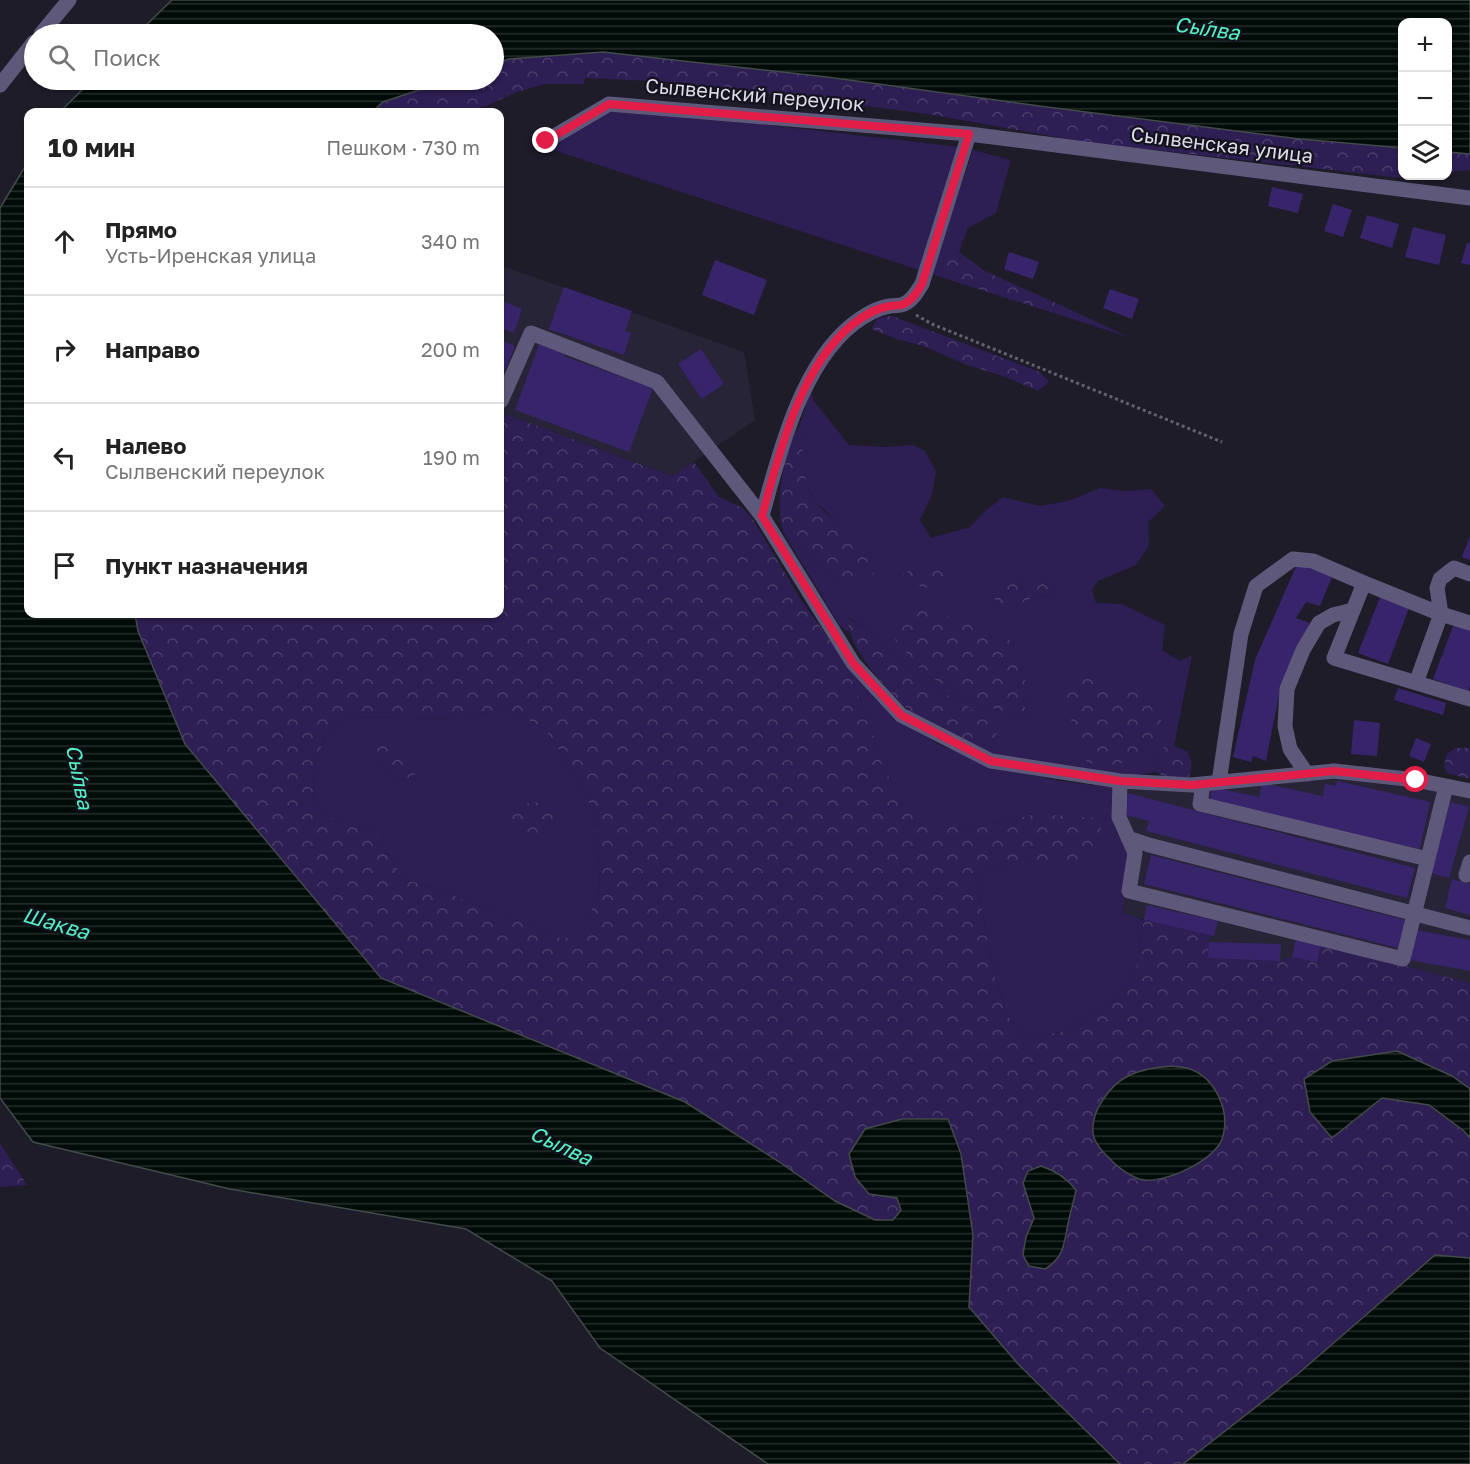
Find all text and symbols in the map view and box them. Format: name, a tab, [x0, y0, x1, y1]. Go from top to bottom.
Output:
water label: Сы́лва	[1173, 11, 1243, 46]
map controls	[1398, 18, 1452, 180]
button: +	[1398, 18, 1452, 72]
search box	[24, 24, 504, 90]
icon: search	[45, 41, 78, 74]
text: Поиск	[93, 44, 161, 71]
street label: Сылвенский переулок	[645, 72, 866, 116]
button: −	[1398, 72, 1452, 126]
street label: Сылвенская улица	[1130, 121, 1315, 167]
button: layers	[1398, 126, 1452, 180]
route end	[532, 127, 558, 153]
text: 10 мин	[48, 132, 135, 163]
text: Пешком · 730 m	[326, 135, 480, 159]
text: Прямо	[105, 216, 177, 243]
icon: ahead	[48, 225, 81, 258]
text: 340 m	[421, 229, 480, 253]
text: Усть-Иренская улица	[105, 243, 316, 267]
icon: right	[48, 333, 81, 366]
text: Направо	[105, 336, 200, 363]
text: 200 m	[421, 337, 480, 361]
text: Налево	[105, 432, 187, 459]
icon: left	[48, 441, 81, 474]
text: 190 m	[423, 445, 480, 469]
text: Сылвенский переулок	[105, 459, 325, 483]
icon: arrive	[48, 549, 81, 582]
text: Пункт назначения	[105, 552, 308, 579]
water label: Сы́лва	[61, 742, 99, 813]
route start	[1402, 766, 1428, 792]
water label: Шаква	[20, 901, 94, 945]
water label: Сылва	[526, 1119, 598, 1171]

